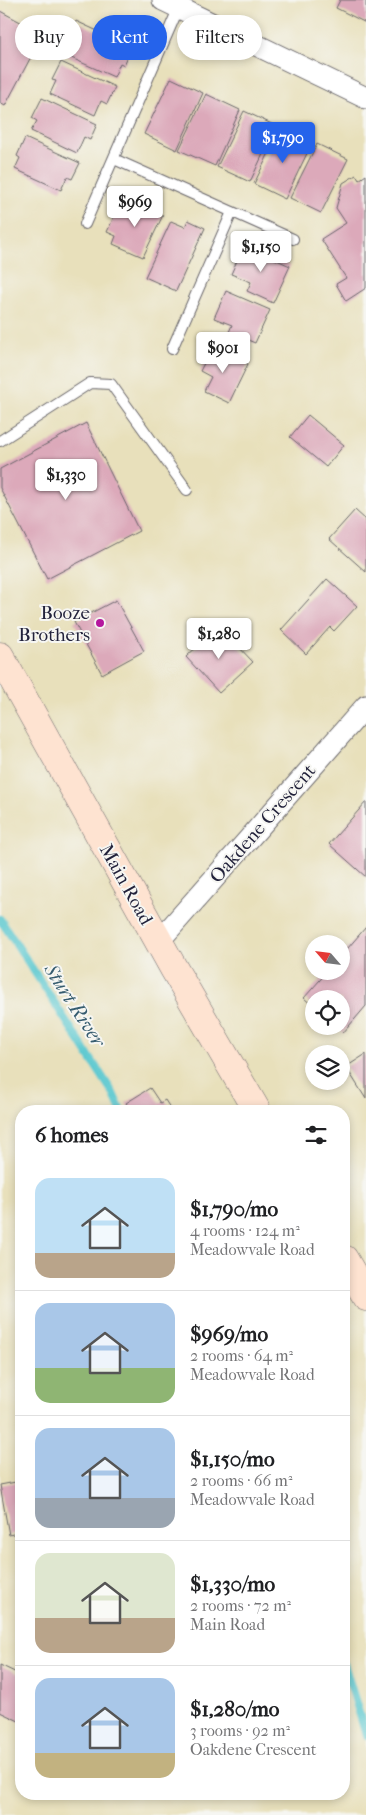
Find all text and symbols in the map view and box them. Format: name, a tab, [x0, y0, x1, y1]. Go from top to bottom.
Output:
chip: Buy	[15, 15, 82, 60]
chip: Rent	[92, 15, 167, 60]
chip: Filters	[177, 15, 262, 60]
pin: $1,790	[242, 121, 324, 164]
text: $1,790	[262, 128, 304, 147]
pin: $969	[105, 186, 165, 228]
text: $969	[118, 192, 152, 211]
pin: $1,150	[220, 230, 302, 273]
text: $1,150	[241, 237, 281, 256]
pin: $901	[193, 332, 253, 374]
text: $901	[207, 338, 239, 357]
pin: $1,330	[25, 458, 107, 501]
text: $1,330	[46, 465, 86, 484]
place label: Booze Brothers	[18, 602, 90, 646]
marker: Booze Brothers	[94, 617, 106, 629]
pin: $1,280	[178, 618, 260, 660]
text: $1,280	[198, 624, 240, 643]
street label: Oakdene Crescent	[205, 760, 320, 887]
street label: Main Road	[95, 840, 158, 929]
north arrow	[305, 935, 350, 980]
map controls	[305, 935, 350, 1090]
water label: Sturt River	[39, 959, 111, 1053]
button: locate	[305, 990, 350, 1035]
button: layers	[305, 1045, 350, 1090]
icon: filters	[302, 1121, 330, 1149]
text: 6 homes	[35, 1123, 109, 1147]
text: $1,790/mo	[190, 1197, 278, 1221]
icon: home	[75, 1198, 135, 1258]
text: 4 rooms · 124 m²	[190, 1221, 300, 1240]
text: Meadowvale Road	[190, 1240, 315, 1259]
text: $969/mo	[190, 1322, 268, 1346]
icon: home	[75, 1323, 135, 1383]
text: 2 rooms · 64 m²	[190, 1346, 293, 1365]
text: Meadowvale Road	[190, 1365, 315, 1384]
text: $1,150/mo	[190, 1447, 275, 1471]
icon: home	[75, 1448, 135, 1508]
text: 2 rooms · 66 m²	[190, 1471, 292, 1490]
text: Meadowvale Road	[190, 1490, 315, 1509]
text: $1,330/mo	[190, 1572, 275, 1596]
icon: home	[75, 1573, 135, 1633]
text: 2 rooms · 72 m²	[190, 1596, 291, 1615]
text: Main Road	[190, 1615, 265, 1634]
text: $1,280/mo	[190, 1697, 279, 1721]
icon: home	[75, 1698, 135, 1758]
text: 3 rooms · 92 m²	[190, 1721, 290, 1740]
text: Oakdene Crescent	[190, 1740, 316, 1759]

